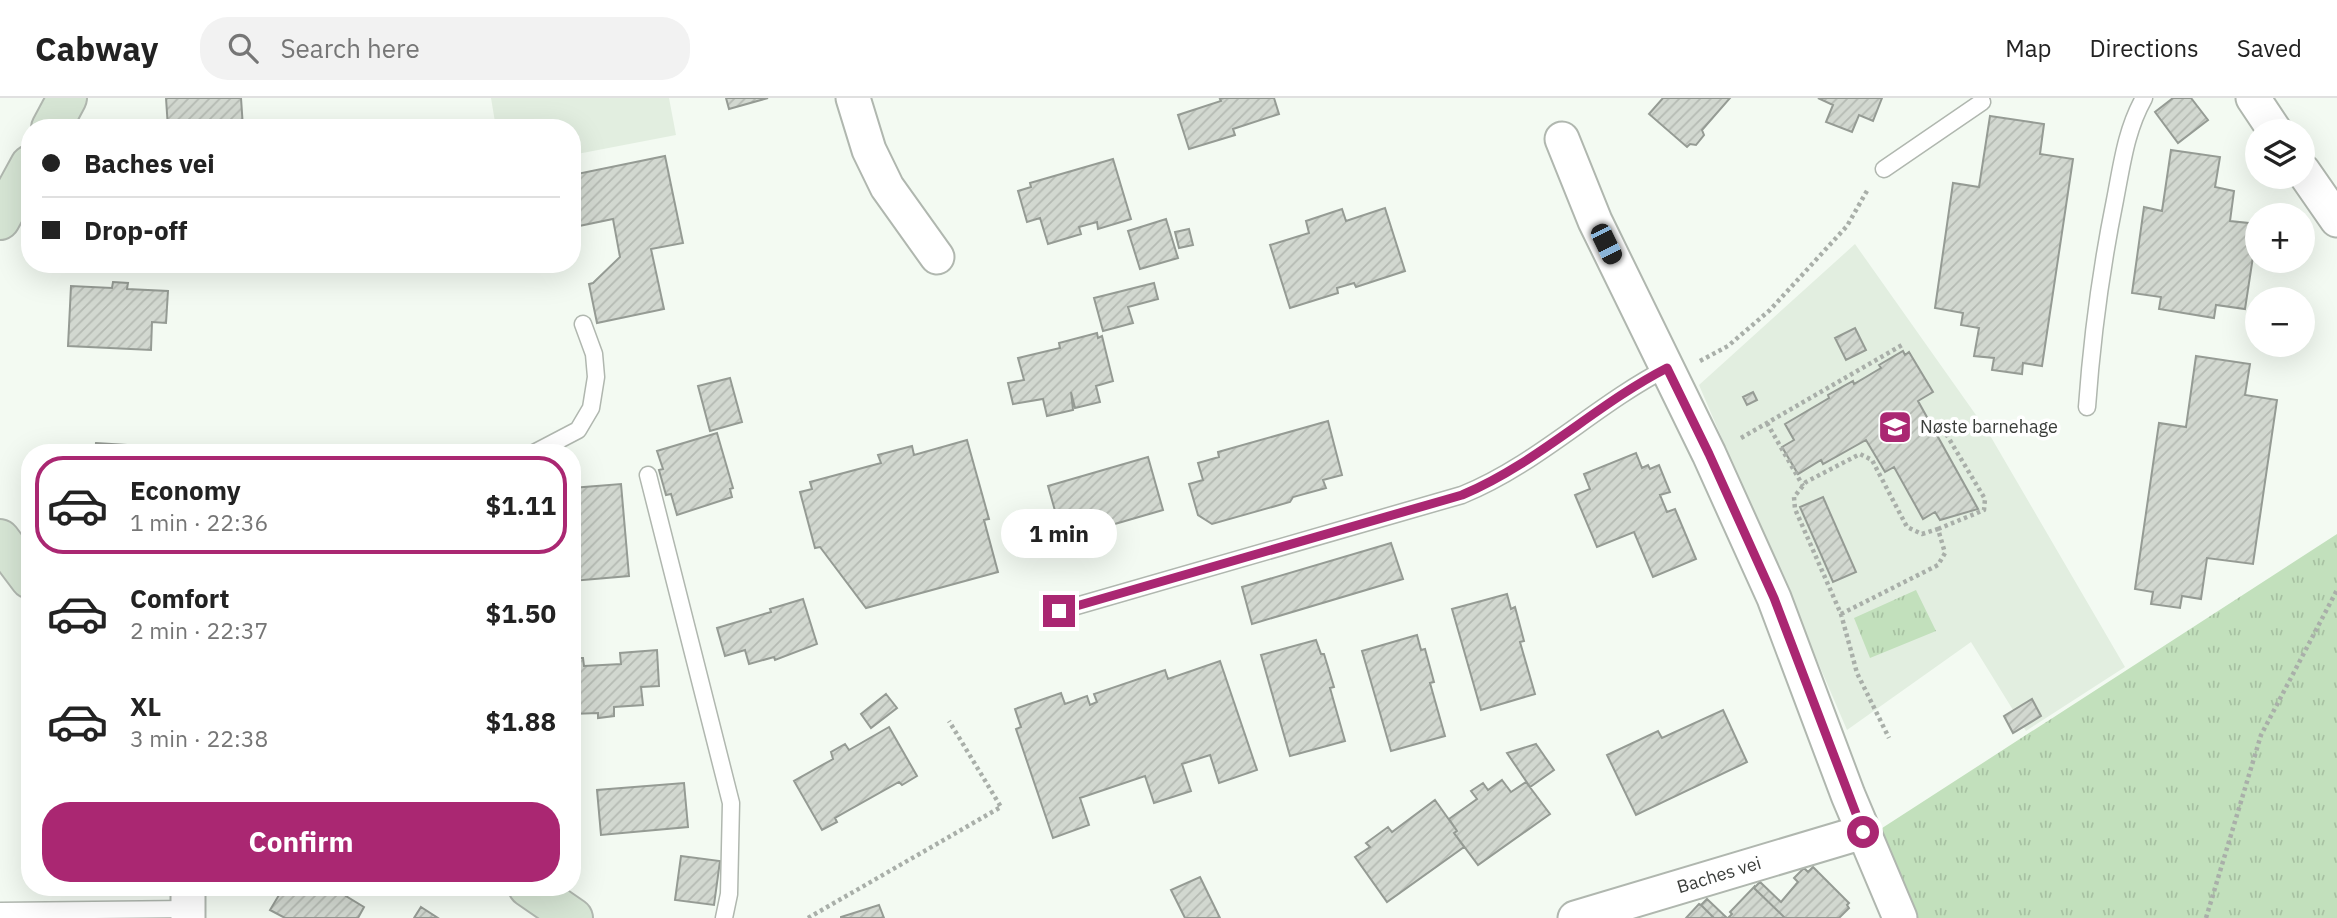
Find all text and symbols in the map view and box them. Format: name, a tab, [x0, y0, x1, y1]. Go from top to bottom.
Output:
search box	[200, 17, 690, 80]
text: Cabway	[35, 27, 158, 70]
icon: search	[224, 29, 262, 67]
text: Search here	[280, 31, 420, 65]
text: Map	[2005, 32, 2051, 64]
text: Directions	[2089, 32, 2199, 64]
text: Saved	[2237, 32, 2302, 64]
map controls	[2245, 119, 2315, 357]
button: layers	[2245, 119, 2315, 189]
text: Baches vei	[84, 146, 215, 180]
button: +	[2245, 203, 2315, 273]
text: Drop-off	[84, 213, 187, 247]
car	[1588, 221, 1625, 267]
button: −	[2245, 287, 2315, 357]
school or university icon: Nøste barnehage	[1876, 408, 1914, 446]
place label: Nøste barnehage	[1920, 415, 2058, 438]
text: Economy	[130, 473, 241, 507]
icon: car	[46, 474, 109, 537]
text: $1.11	[486, 488, 556, 522]
text: 1 min · 22:36	[130, 507, 268, 537]
callout: 1 min	[1001, 510, 1117, 559]
text: 1 min	[1029, 518, 1089, 548]
text: Comfort	[130, 581, 229, 615]
icon: car	[46, 582, 109, 645]
route end	[1043, 595, 1075, 627]
text: $1.50	[486, 596, 556, 630]
text: 2 min · 22:37	[130, 615, 268, 645]
text: XL	[130, 689, 161, 723]
icon: car	[46, 690, 109, 753]
text: $1.88	[486, 704, 556, 738]
text: 3 min · 22:38	[130, 723, 268, 753]
button: Confirm	[42, 802, 560, 882]
route start	[1847, 816, 1879, 848]
street label: Baches vei	[1674, 851, 1764, 898]

